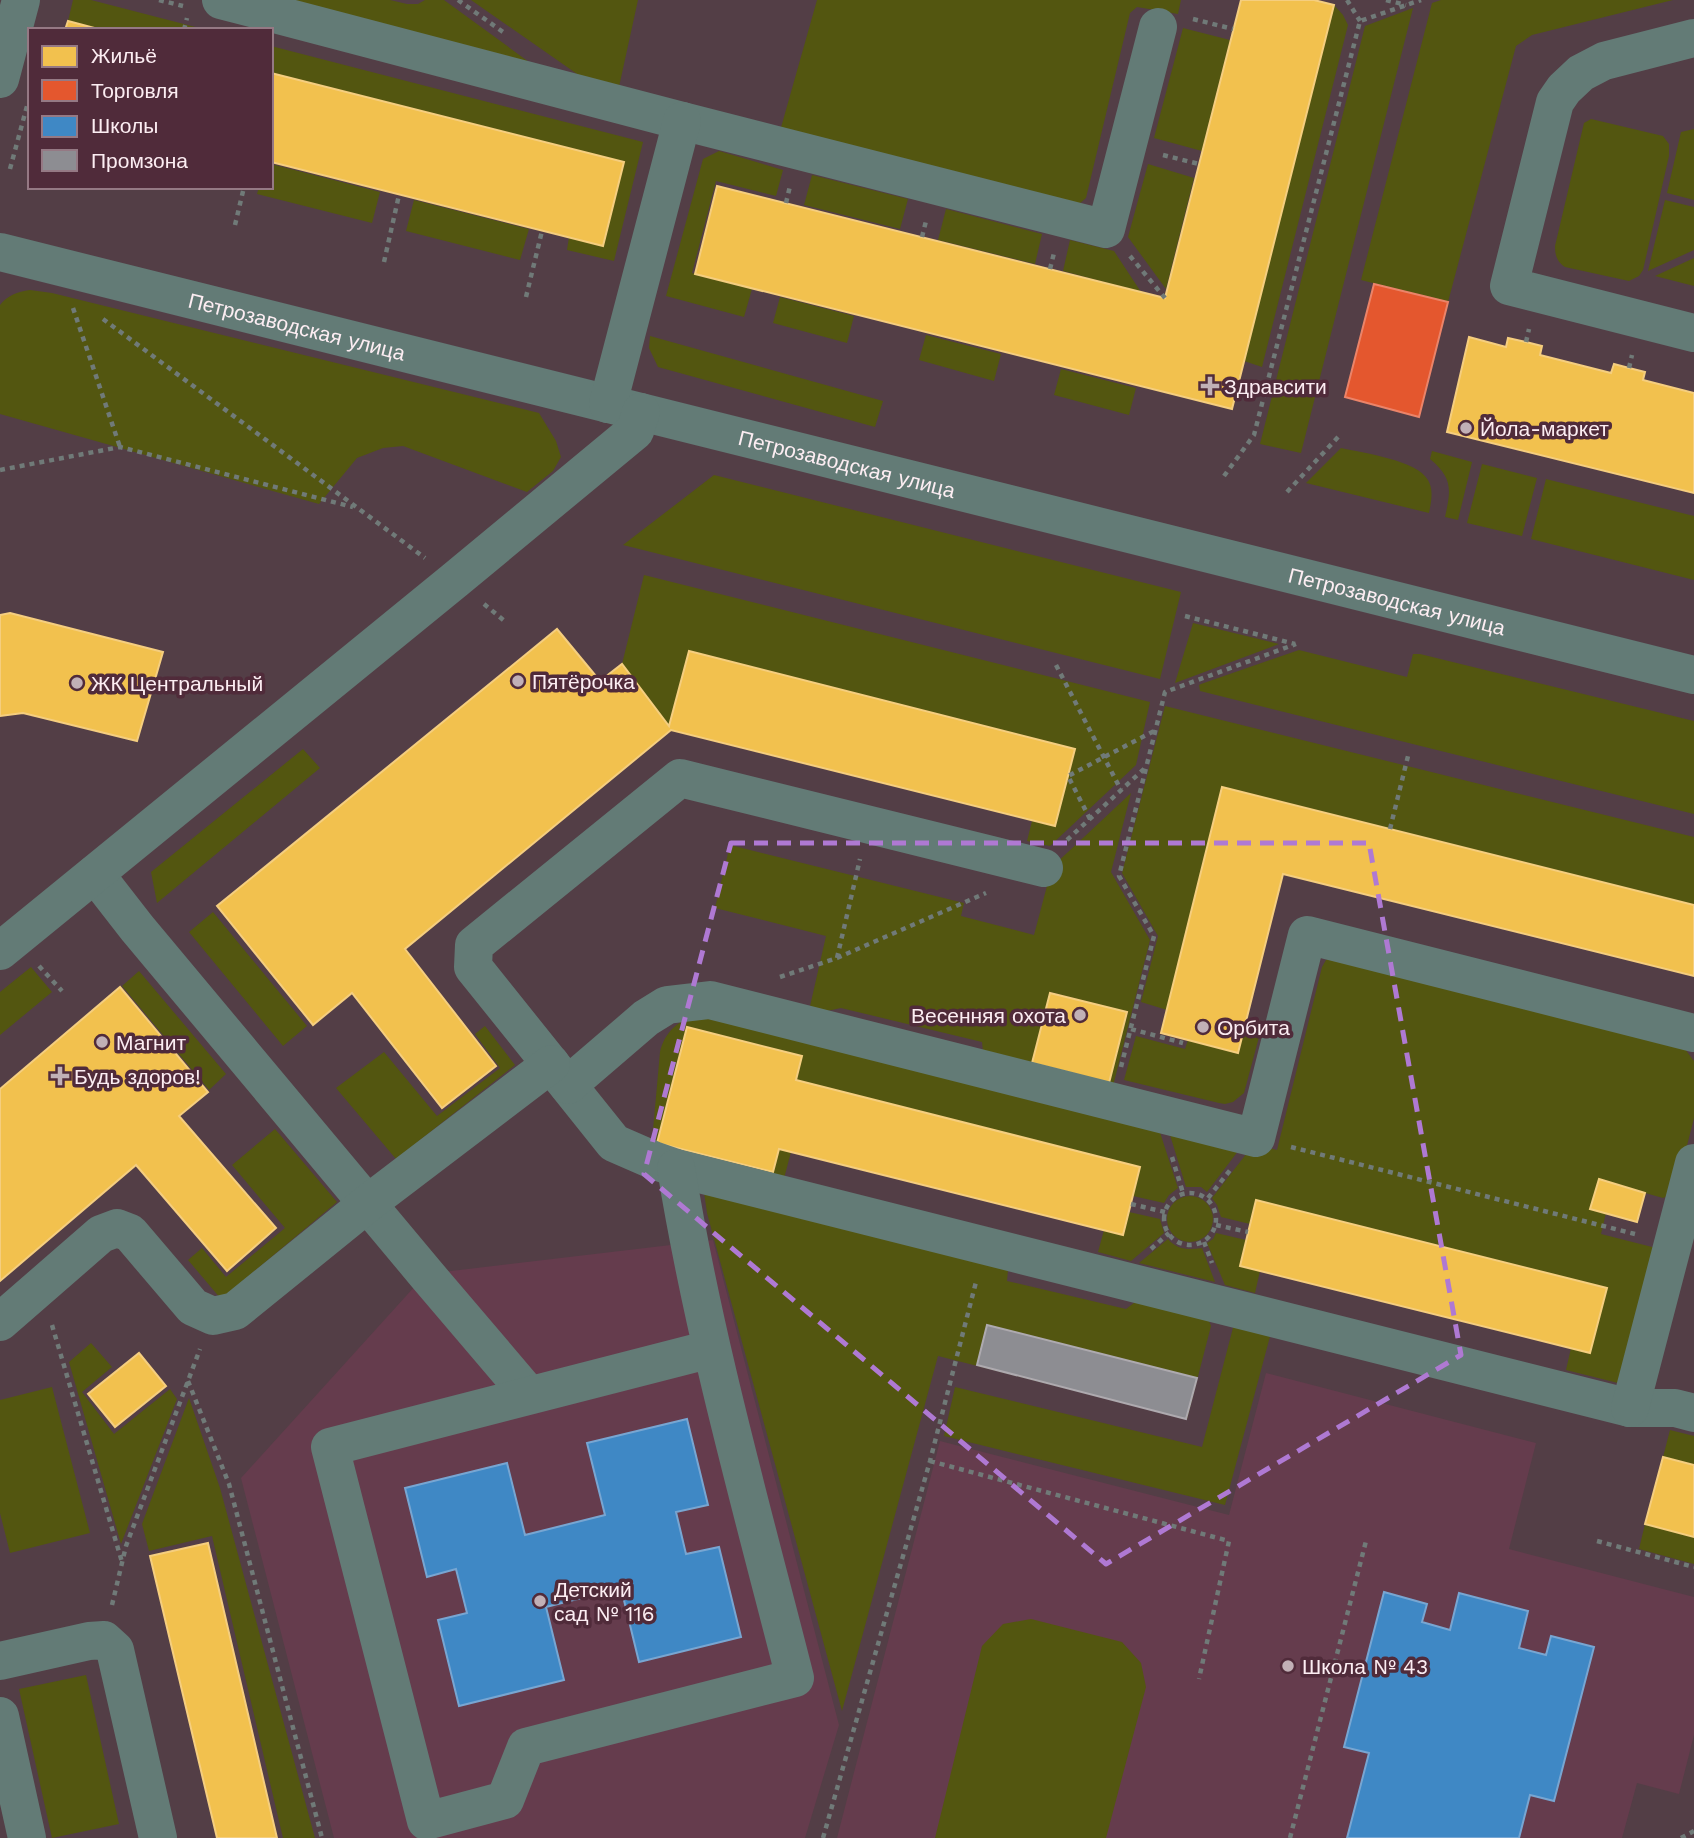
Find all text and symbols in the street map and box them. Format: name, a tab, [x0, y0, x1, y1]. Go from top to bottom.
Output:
legend	[28, 28, 273, 189]
text: Жильё	[91, 43, 157, 68]
text: Торговля	[91, 78, 179, 103]
text: Школы	[91, 113, 158, 138]
text: Промзона	[91, 148, 188, 173]
street label: Петрозаводская улица	[186, 287, 408, 365]
place label: Здравсити	[1224, 374, 1327, 399]
marker: Здравсити	[1202, 378, 1218, 394]
place label: Йола-маркет	[1480, 416, 1609, 441]
marker: Йола-маркет	[1458, 420, 1474, 436]
street label: Петрозаводская улица	[736, 424, 958, 503]
street label: Петрозаводская улица	[1286, 562, 1508, 640]
place label: Пятёрочка	[532, 669, 635, 694]
place label: ЖК Центральный	[91, 671, 263, 696]
marker: Пятёрочка	[510, 673, 526, 689]
marker: ЖК Центральный	[69, 675, 85, 691]
place label: Весенняя охота	[911, 1003, 1066, 1028]
marker: Весенняя охота	[1072, 1007, 1088, 1023]
place label: Орбита	[1217, 1015, 1290, 1040]
marker: Орбита	[1195, 1019, 1211, 1035]
place label: Магнит	[116, 1030, 186, 1055]
marker: Магнит	[94, 1034, 110, 1050]
place label: Будь здоров!	[74, 1064, 201, 1089]
marker: Будь здоров!	[52, 1068, 68, 1084]
place label: Детский сад № 116	[554, 1577, 654, 1626]
marker: Детский сад № 116	[532, 1593, 548, 1609]
place label: Школа № 43	[1302, 1654, 1428, 1679]
marker: Школа № 43	[1280, 1658, 1296, 1674]

